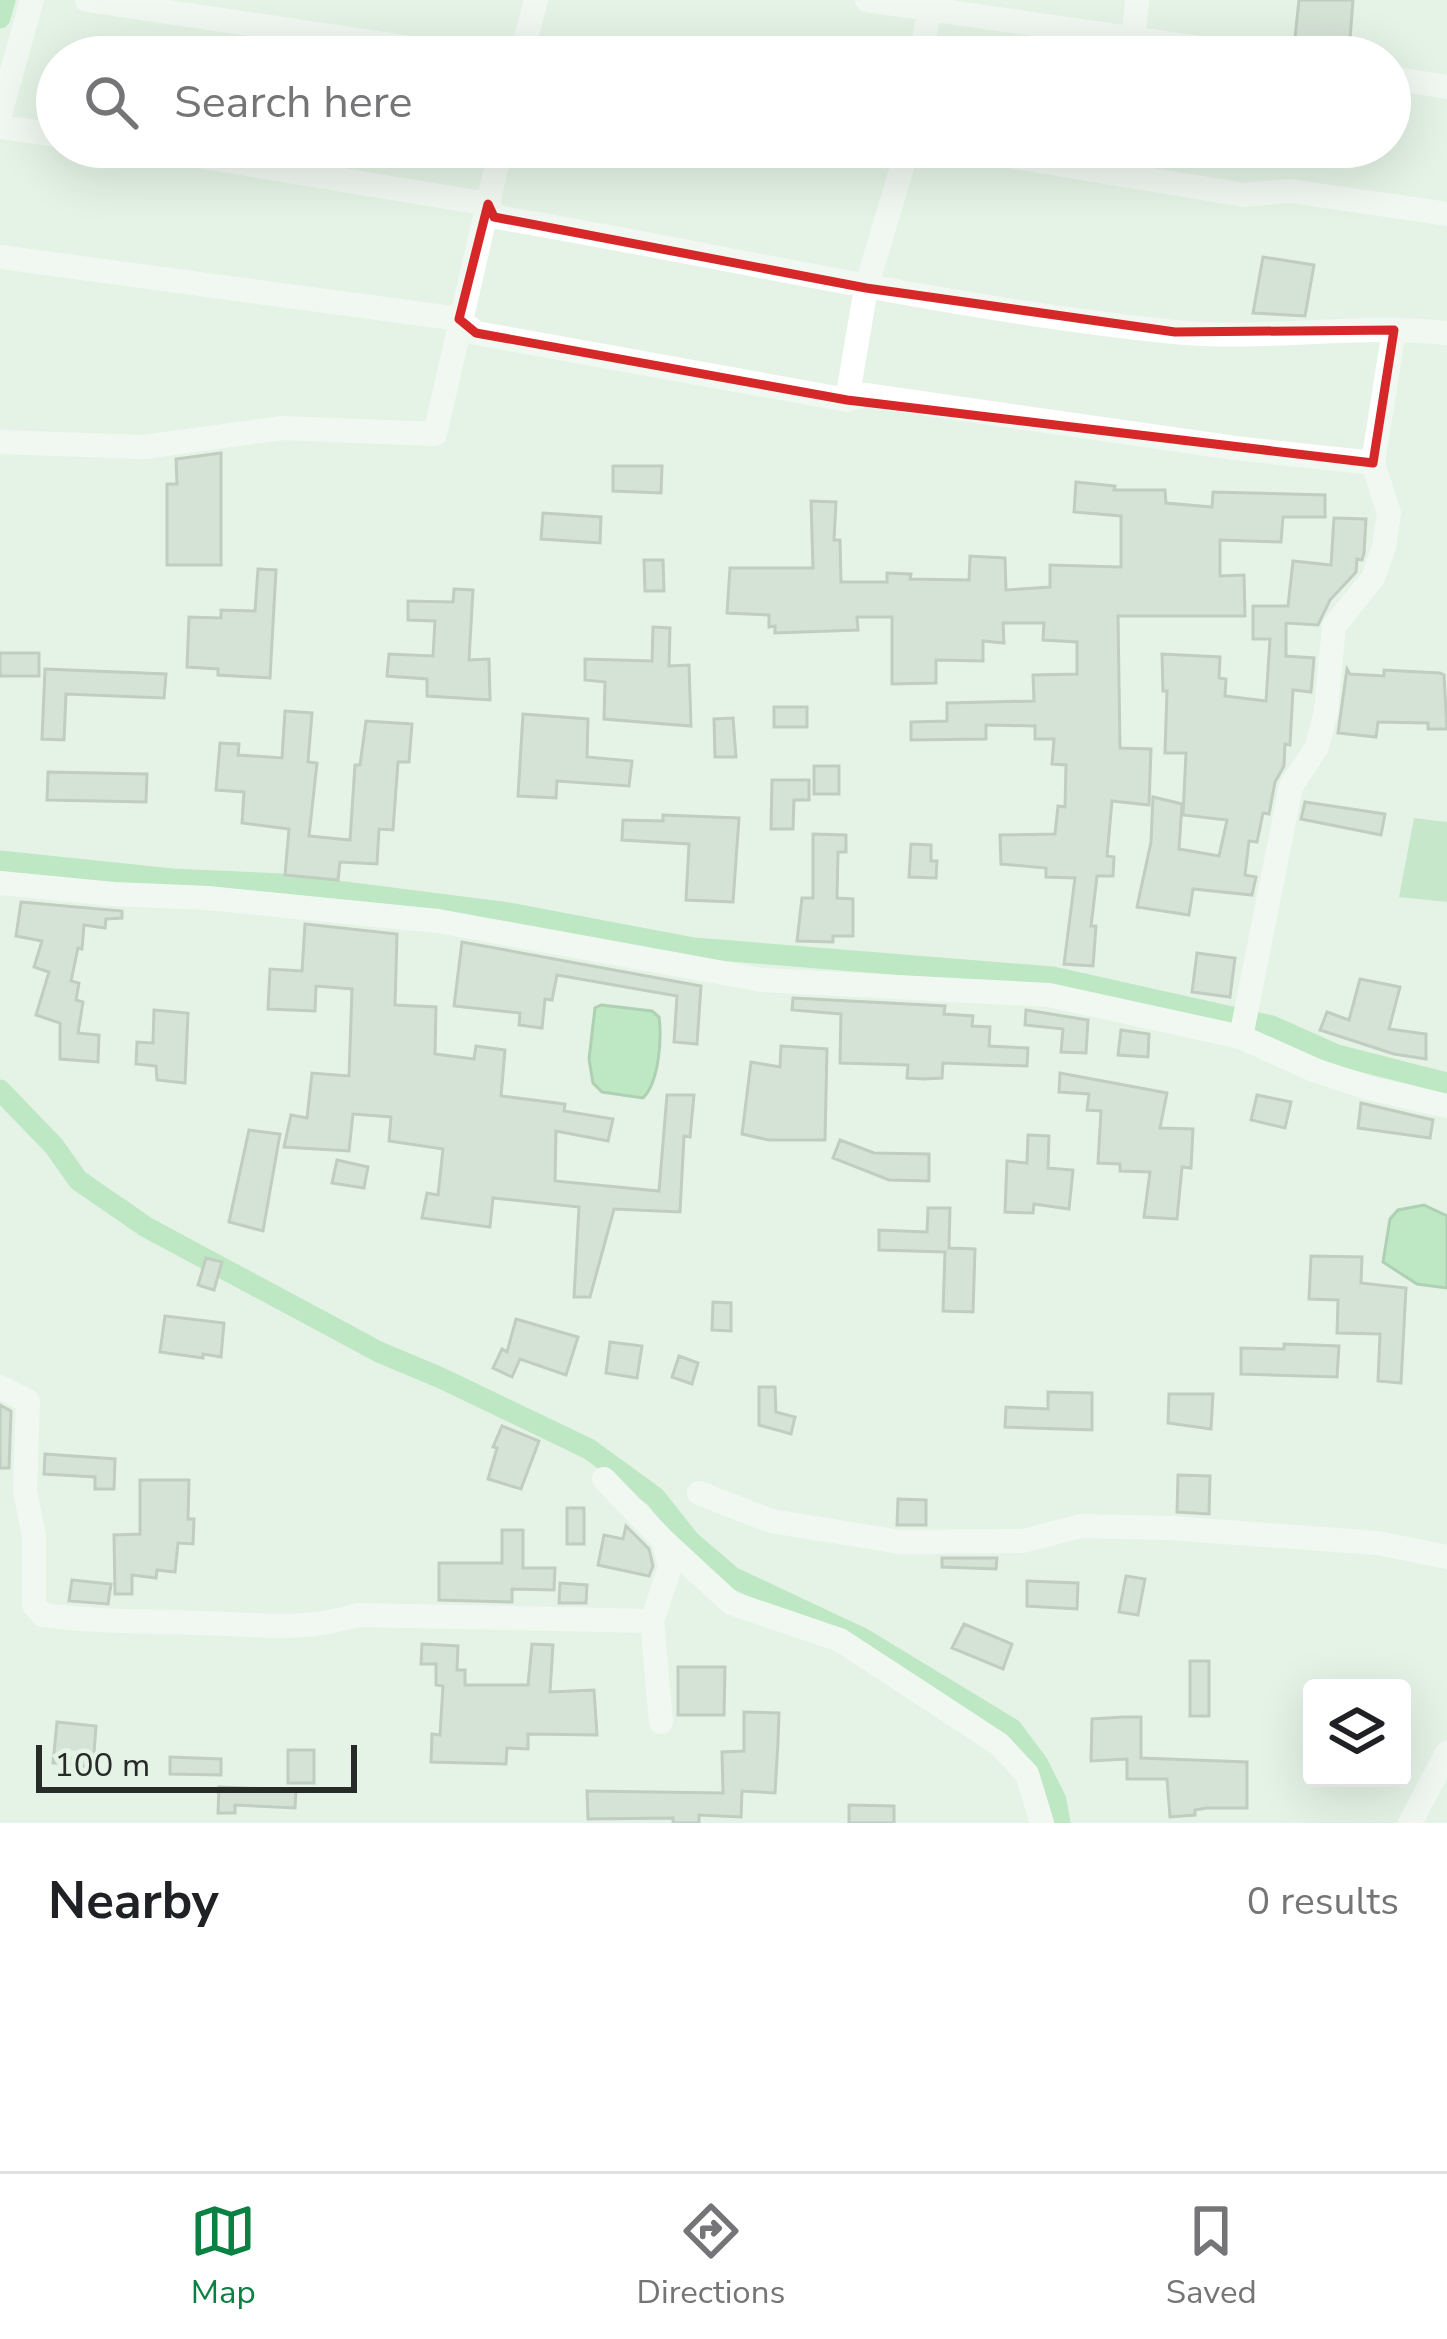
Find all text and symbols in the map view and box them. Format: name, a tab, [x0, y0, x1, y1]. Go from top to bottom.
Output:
search box	[36, 36, 1411, 168]
icon: search	[78, 69, 144, 135]
text: Search here	[174, 72, 413, 133]
map controls	[1303, 1679, 1411, 1787]
button: layers	[1303, 1679, 1411, 1787]
scale bar	[36, 1739, 357, 1792]
text: 100 m	[54, 1743, 150, 1788]
text: Nearby	[48, 1866, 219, 1936]
text: 0 results	[1247, 1875, 1399, 1928]
tab: Map	[190, 2198, 256, 2315]
tab: Directions	[637, 2198, 785, 2315]
tab: Saved	[1166, 2198, 1257, 2315]

